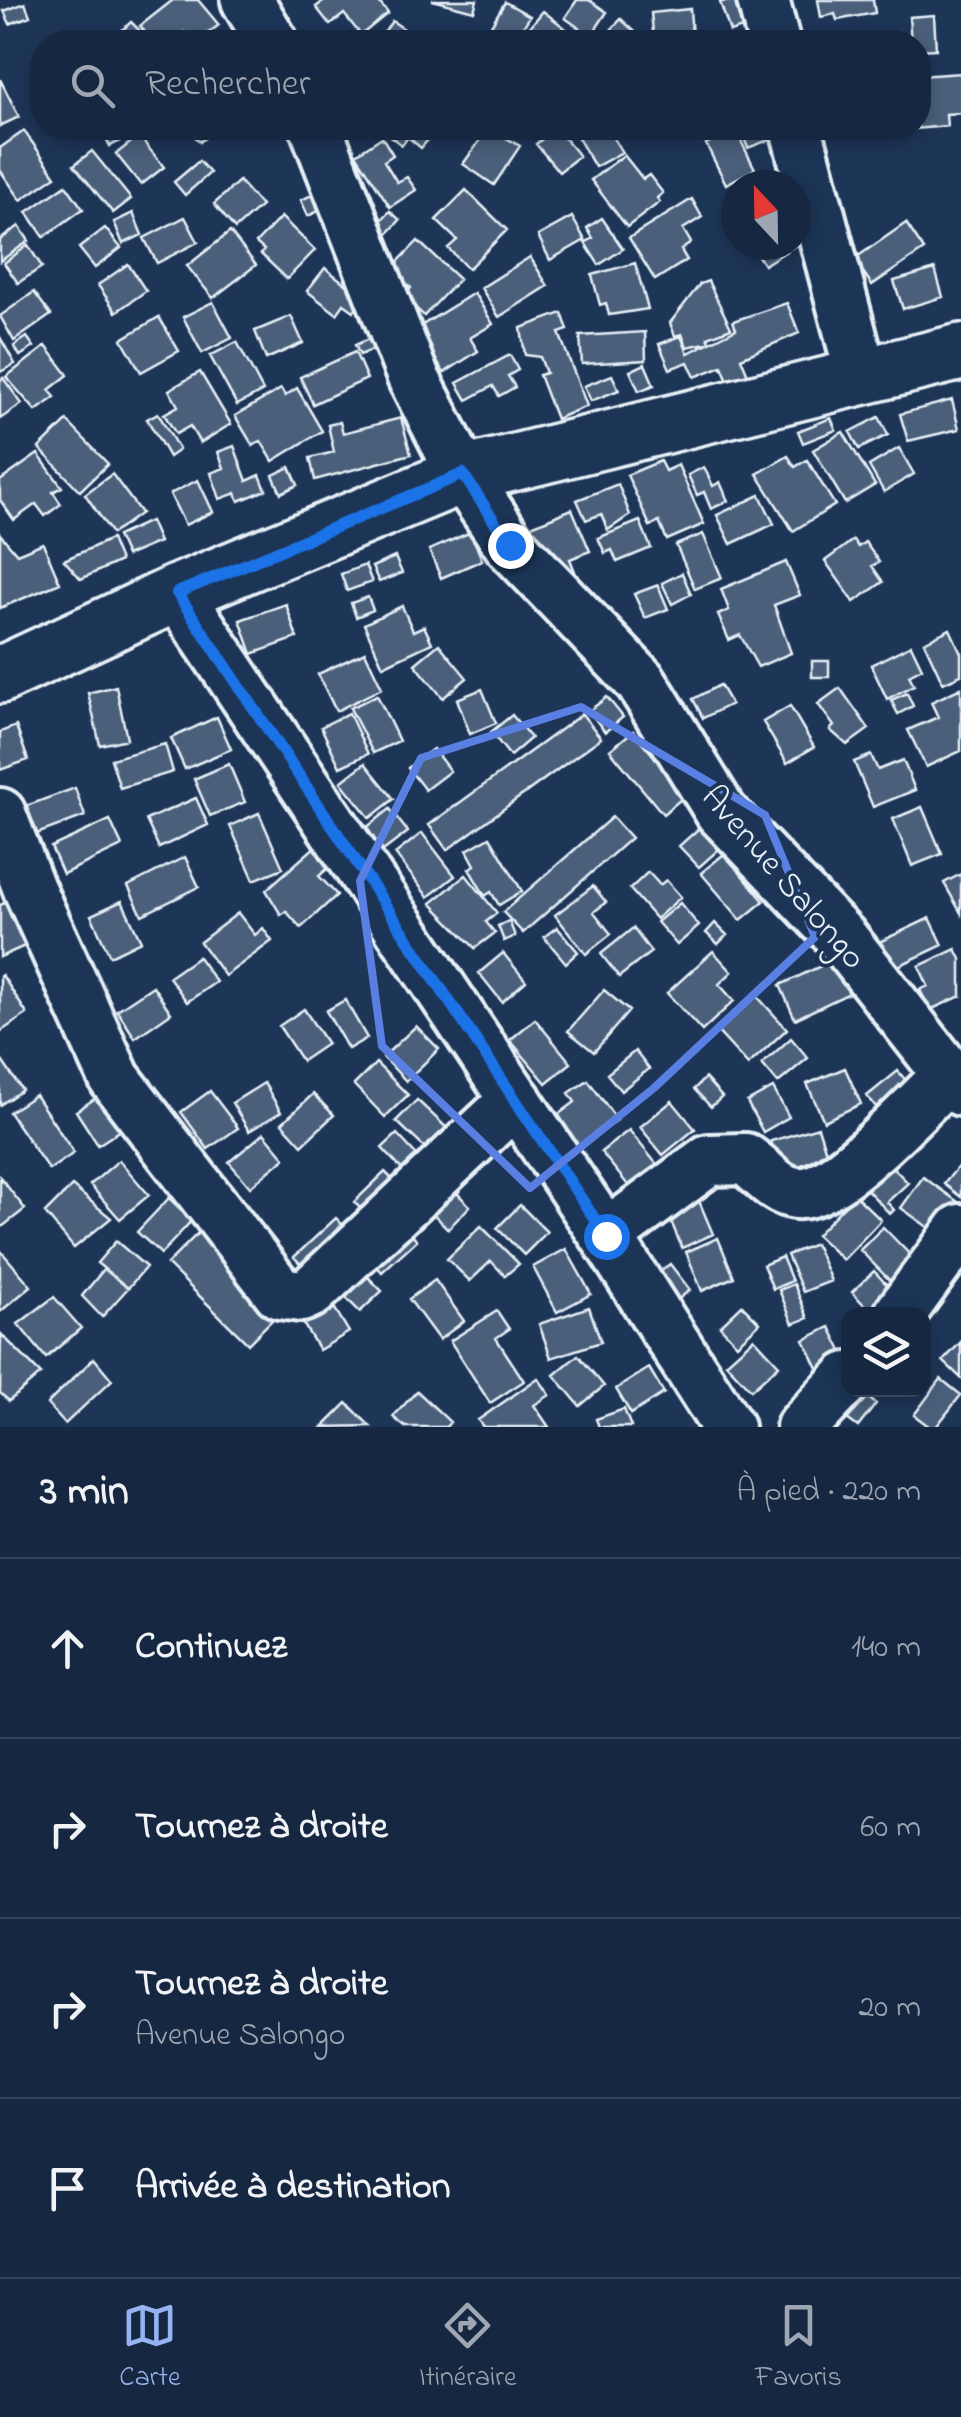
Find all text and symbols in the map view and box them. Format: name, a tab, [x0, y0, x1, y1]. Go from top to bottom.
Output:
search box	[30, 30, 931, 140]
text: Rechercher	[145, 57, 311, 113]
icon: search	[65, 58, 120, 113]
north arrow	[721, 170, 811, 260]
route end	[488, 523, 534, 569]
street label: Avenue Salongo	[688, 775, 877, 982]
route start	[584, 1214, 630, 1260]
map controls	[841, 1307, 931, 1397]
button: layers	[841, 1307, 931, 1397]
text: 3 min	[40, 1462, 129, 1523]
text: À pied · 220 m	[737, 1469, 921, 1516]
text: Continuez	[135, 1620, 287, 1676]
icon: ahead	[40, 1621, 95, 1676]
text: 140 m	[851, 1625, 921, 1672]
text: Tournez à droite	[135, 1800, 388, 1856]
icon: right	[40, 1801, 95, 1856]
text: 60 m	[860, 1805, 921, 1852]
text: Tournez à droite	[135, 1957, 388, 2013]
icon: right	[40, 1981, 95, 2036]
text: 20 m	[858, 1985, 921, 2032]
text: Avenue Salongo	[135, 2013, 345, 2060]
text: Arrivée à destination	[135, 2160, 450, 2216]
icon: arrive	[40, 2161, 95, 2216]
tab: Carte	[119, 2298, 180, 2399]
tab: Itinéraire	[419, 2298, 516, 2399]
tab: Favoris	[755, 2298, 842, 2399]

